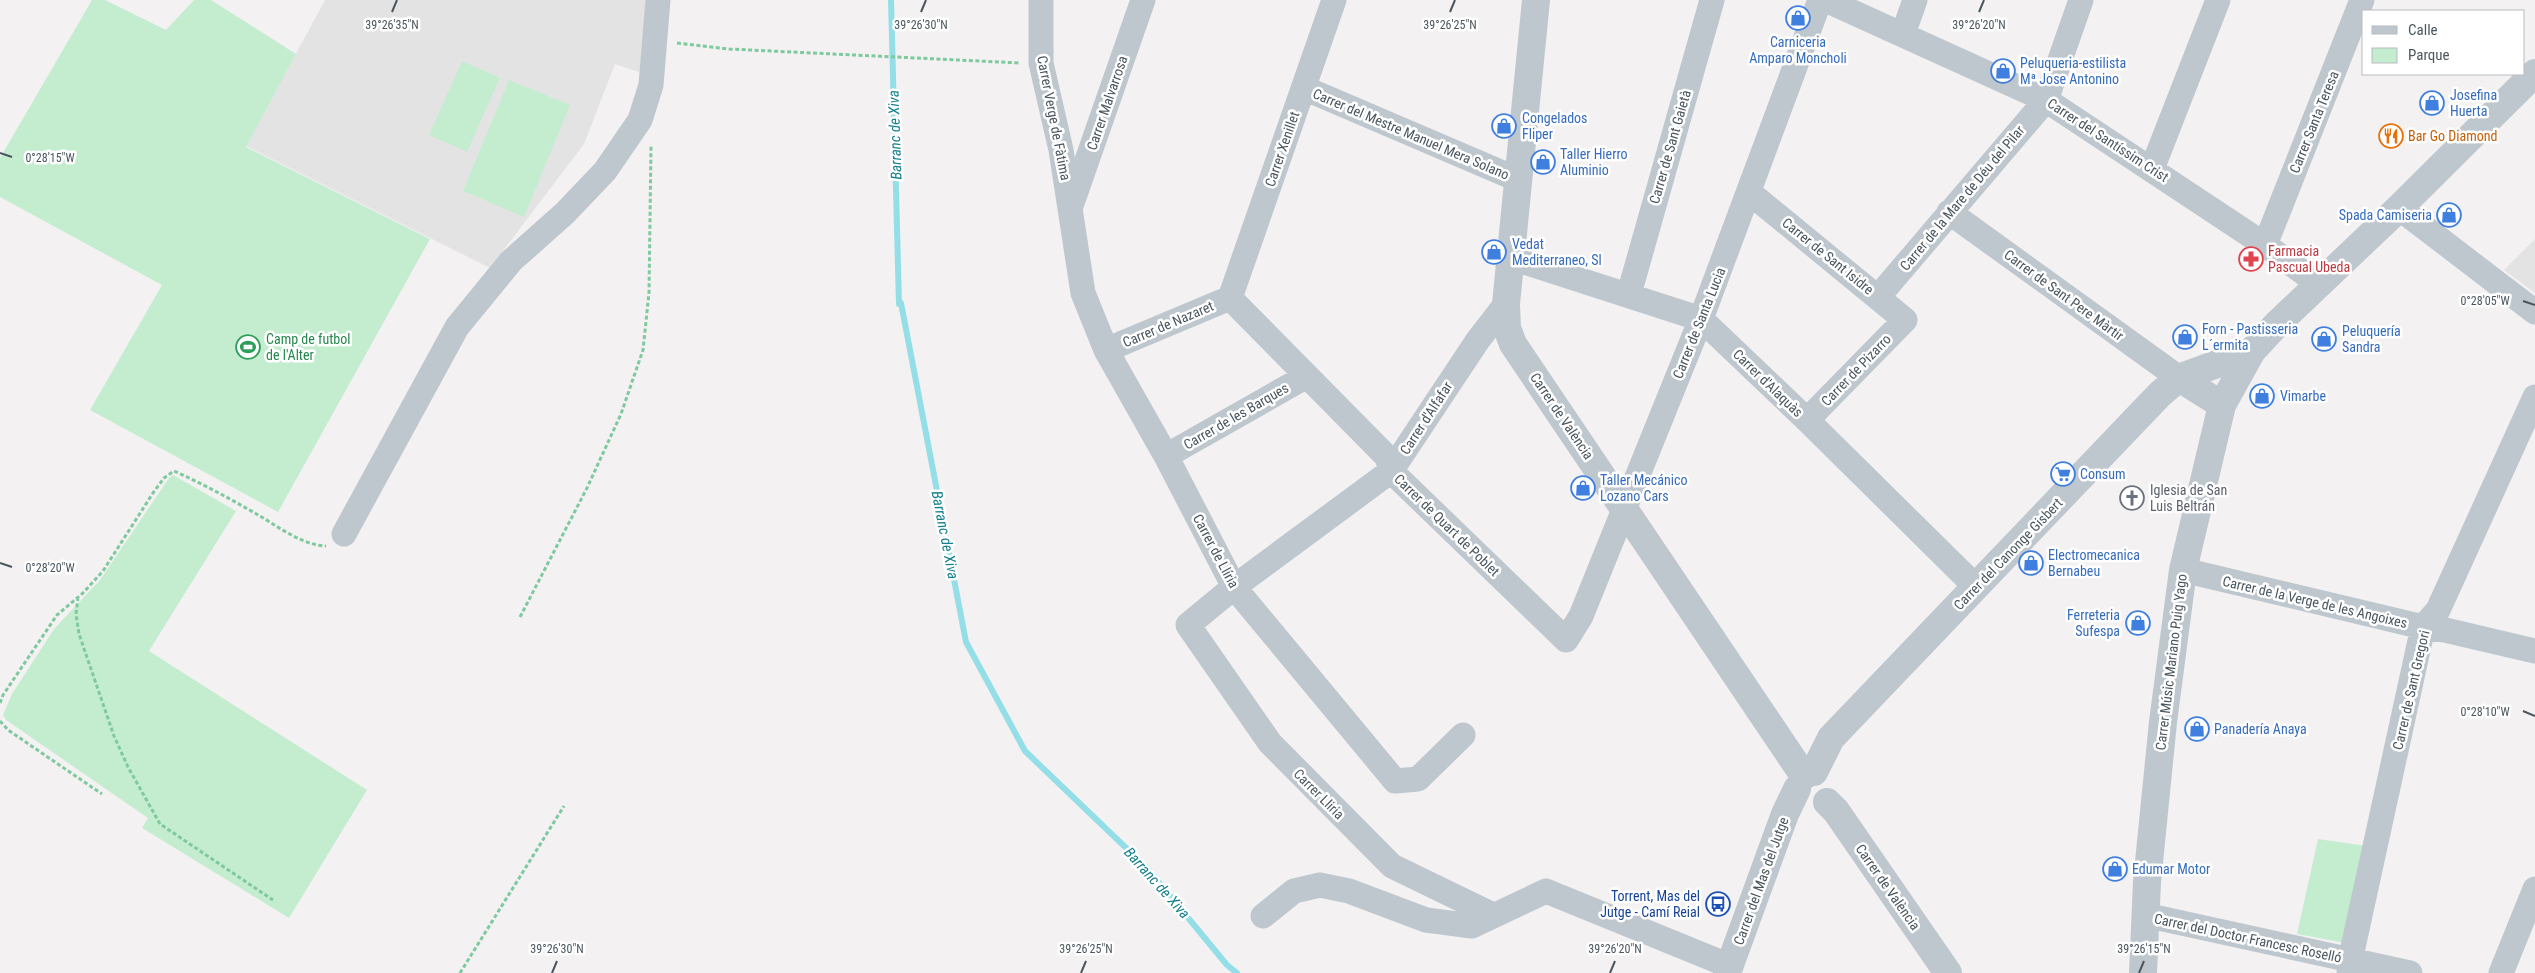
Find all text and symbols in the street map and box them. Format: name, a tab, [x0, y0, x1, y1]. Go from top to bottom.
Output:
shop icon: Carniceria Amparo Moncholi	[1785, 5, 1811, 31]
legend	[2362, 10, 2525, 75]
text: 39°26'35"N	[365, 18, 419, 32]
text: 39°26'30"N	[894, 18, 948, 32]
text: 39°26'25"N	[1423, 18, 1477, 32]
text: 39°26'20"N	[1952, 18, 2006, 32]
text: Calle	[2408, 21, 2438, 39]
place label: Carniceria Amparo Moncholi	[1749, 34, 1847, 66]
text: Parque	[2408, 46, 2450, 64]
street label: Carrer Verge de Fàtima	[1034, 54, 1074, 182]
street label: Carrer Malvarrosa	[1083, 54, 1131, 152]
place label: Peluqueria-estilista Mª Jose Antonino	[2020, 55, 2126, 87]
shop icon: Peluqueria-estilista Mª Jose Antonino	[1990, 58, 2016, 84]
street label: Carrer Santa Teresa	[2286, 69, 2342, 175]
street label: Carrer del Mestre Manuel Mera Solano	[1311, 85, 1511, 183]
place label: Josefina Huerta	[2450, 87, 2497, 119]
street label: Carrer de Sant Gaietà	[1646, 88, 1694, 206]
water label: Barranc de Xiva	[884, 90, 906, 180]
shop icon: Josefina Huerta	[2419, 90, 2445, 116]
street label: Carrer del Santíssim Crist	[2045, 95, 2171, 185]
street label: Carrer Xenillet	[1262, 109, 1302, 189]
place label: Congelados Fliper	[1522, 110, 1588, 142]
shop icon: Congelados Fliper	[1491, 113, 1517, 139]
street label: Carrer de la Mare de Déu del Pilar	[1897, 122, 2027, 274]
restaurant icon: Bar Go Diamond	[2378, 123, 2404, 149]
place label: Bar Go Diamond	[2408, 128, 2498, 144]
place label: Taller Hierro Aluminio	[1560, 146, 1628, 178]
shop icon: Taller Hierro Aluminio	[1530, 149, 1556, 175]
text: 0°28'15"W	[25, 151, 75, 165]
shop icon: Spada Camiseria	[2436, 202, 2462, 228]
place label: Spada Camiseria	[2339, 207, 2432, 223]
street label: Carrer de Sant Isidre	[1779, 214, 1877, 298]
place label: Vedat Mediterraneo, Sl	[1512, 236, 1602, 268]
shop icon: Vedat Mediterraneo, Sl	[1481, 239, 1507, 265]
place label: Farmacia Pascual Ubeda	[2268, 243, 2350, 275]
street label: Carrer de Sant Pere Màrtir	[2001, 246, 2127, 344]
pharmacy icon: Farmacia Pascual Ubeda	[2238, 246, 2264, 272]
street label: Carrer de Santa Lucia	[1669, 265, 1729, 381]
text: 0°28'05"W	[2460, 294, 2510, 308]
street label: Carrer de Nazaret	[1120, 298, 1216, 350]
place label: Forn - Pastisseria L´ermita	[2202, 321, 2298, 353]
place label: Peluquería Sandra	[2342, 323, 2401, 355]
shop icon: Forn - Pastisseria L´ermita	[2172, 324, 2198, 350]
shop icon: Peluquería Sandra	[2311, 326, 2337, 352]
place label: Camp de futbol de l'Alter	[266, 331, 351, 363]
street label: Carrer de Pizarro	[1818, 331, 1894, 409]
sports icon: Camp de futbol de l'Alter	[235, 334, 261, 360]
street label: Carrer d'Alaquàs	[1730, 346, 1806, 420]
street label: Carrer de València	[1527, 370, 1597, 462]
street label: Carrer de les Barques	[1181, 379, 1291, 453]
street label: Carrer d'Alfafar	[1397, 379, 1455, 457]
shop icon: Vimarbe	[2249, 383, 2275, 409]
place label: Vimarbe	[2280, 388, 2326, 404]
supermarket icon: Consum	[2050, 461, 2076, 487]
place label: Consum	[2080, 466, 2125, 482]
street label: Carrer de Quart de Poblet	[1391, 471, 1503, 579]
place label: Taller Mecánico Lozano Cars	[1600, 472, 1688, 504]
shop icon: Taller Mecánico Lozano Cars	[1570, 475, 1596, 501]
place label: Iglesia de San Luis Beltrán	[2150, 482, 2227, 514]
church icon: Iglesia de San Luis Beltrán	[2119, 485, 2145, 511]
water label: Barranc de Xiva	[928, 489, 962, 581]
street label: Carrer del Canonge Gisbert	[1950, 495, 2066, 613]
street label: Carrer de Llíria	[1190, 511, 1242, 591]
place label: Electromecanica Bernabeu	[2048, 547, 2140, 579]
shop icon: Electromecanica Bernabeu	[2018, 550, 2044, 576]
text: 0°28'20"W	[25, 561, 75, 575]
street label: Carrer Músic Mariano Puig Yago	[2152, 573, 2190, 751]
street label: Carrer de la Verge de les Angoixes	[2221, 573, 2409, 631]
place label: Ferreteria Sufespa	[2067, 607, 2120, 639]
shop icon: Ferreteria Sufespa	[2125, 610, 2151, 636]
street label: Carrer de Sant Gregori	[2389, 629, 2433, 751]
text: 0°28'10"W	[2460, 705, 2510, 719]
shop icon: Panadería Anaya	[2184, 716, 2210, 742]
place label: Panadería Anaya	[2214, 721, 2307, 737]
street label: Carrer Lliria	[1291, 766, 1347, 822]
street label: Carrer del Mas del Jutge	[1730, 814, 1792, 947]
street label: Carrer de València	[1852, 841, 1924, 933]
water label: Barranc de Xiva	[1120, 844, 1194, 922]
shop icon: Edumar Motor	[2102, 856, 2128, 882]
place label: Edumar Motor	[2132, 861, 2210, 877]
place label: Torrent, Mas del Jutge - Camí Reial	[1600, 888, 1700, 920]
bus stop icon: Torrent, Mas del Jutge - Camí Reial	[1705, 891, 1731, 917]
street label: Carrer del Doctor Francesc Roselló	[2153, 910, 2343, 966]
text: 39°26'30"N	[530, 942, 584, 956]
text: 39°26'25"N	[1059, 942, 1113, 956]
text: 39°26'20"N	[1588, 942, 1642, 956]
text: 39°26'15"N	[2117, 942, 2171, 956]

